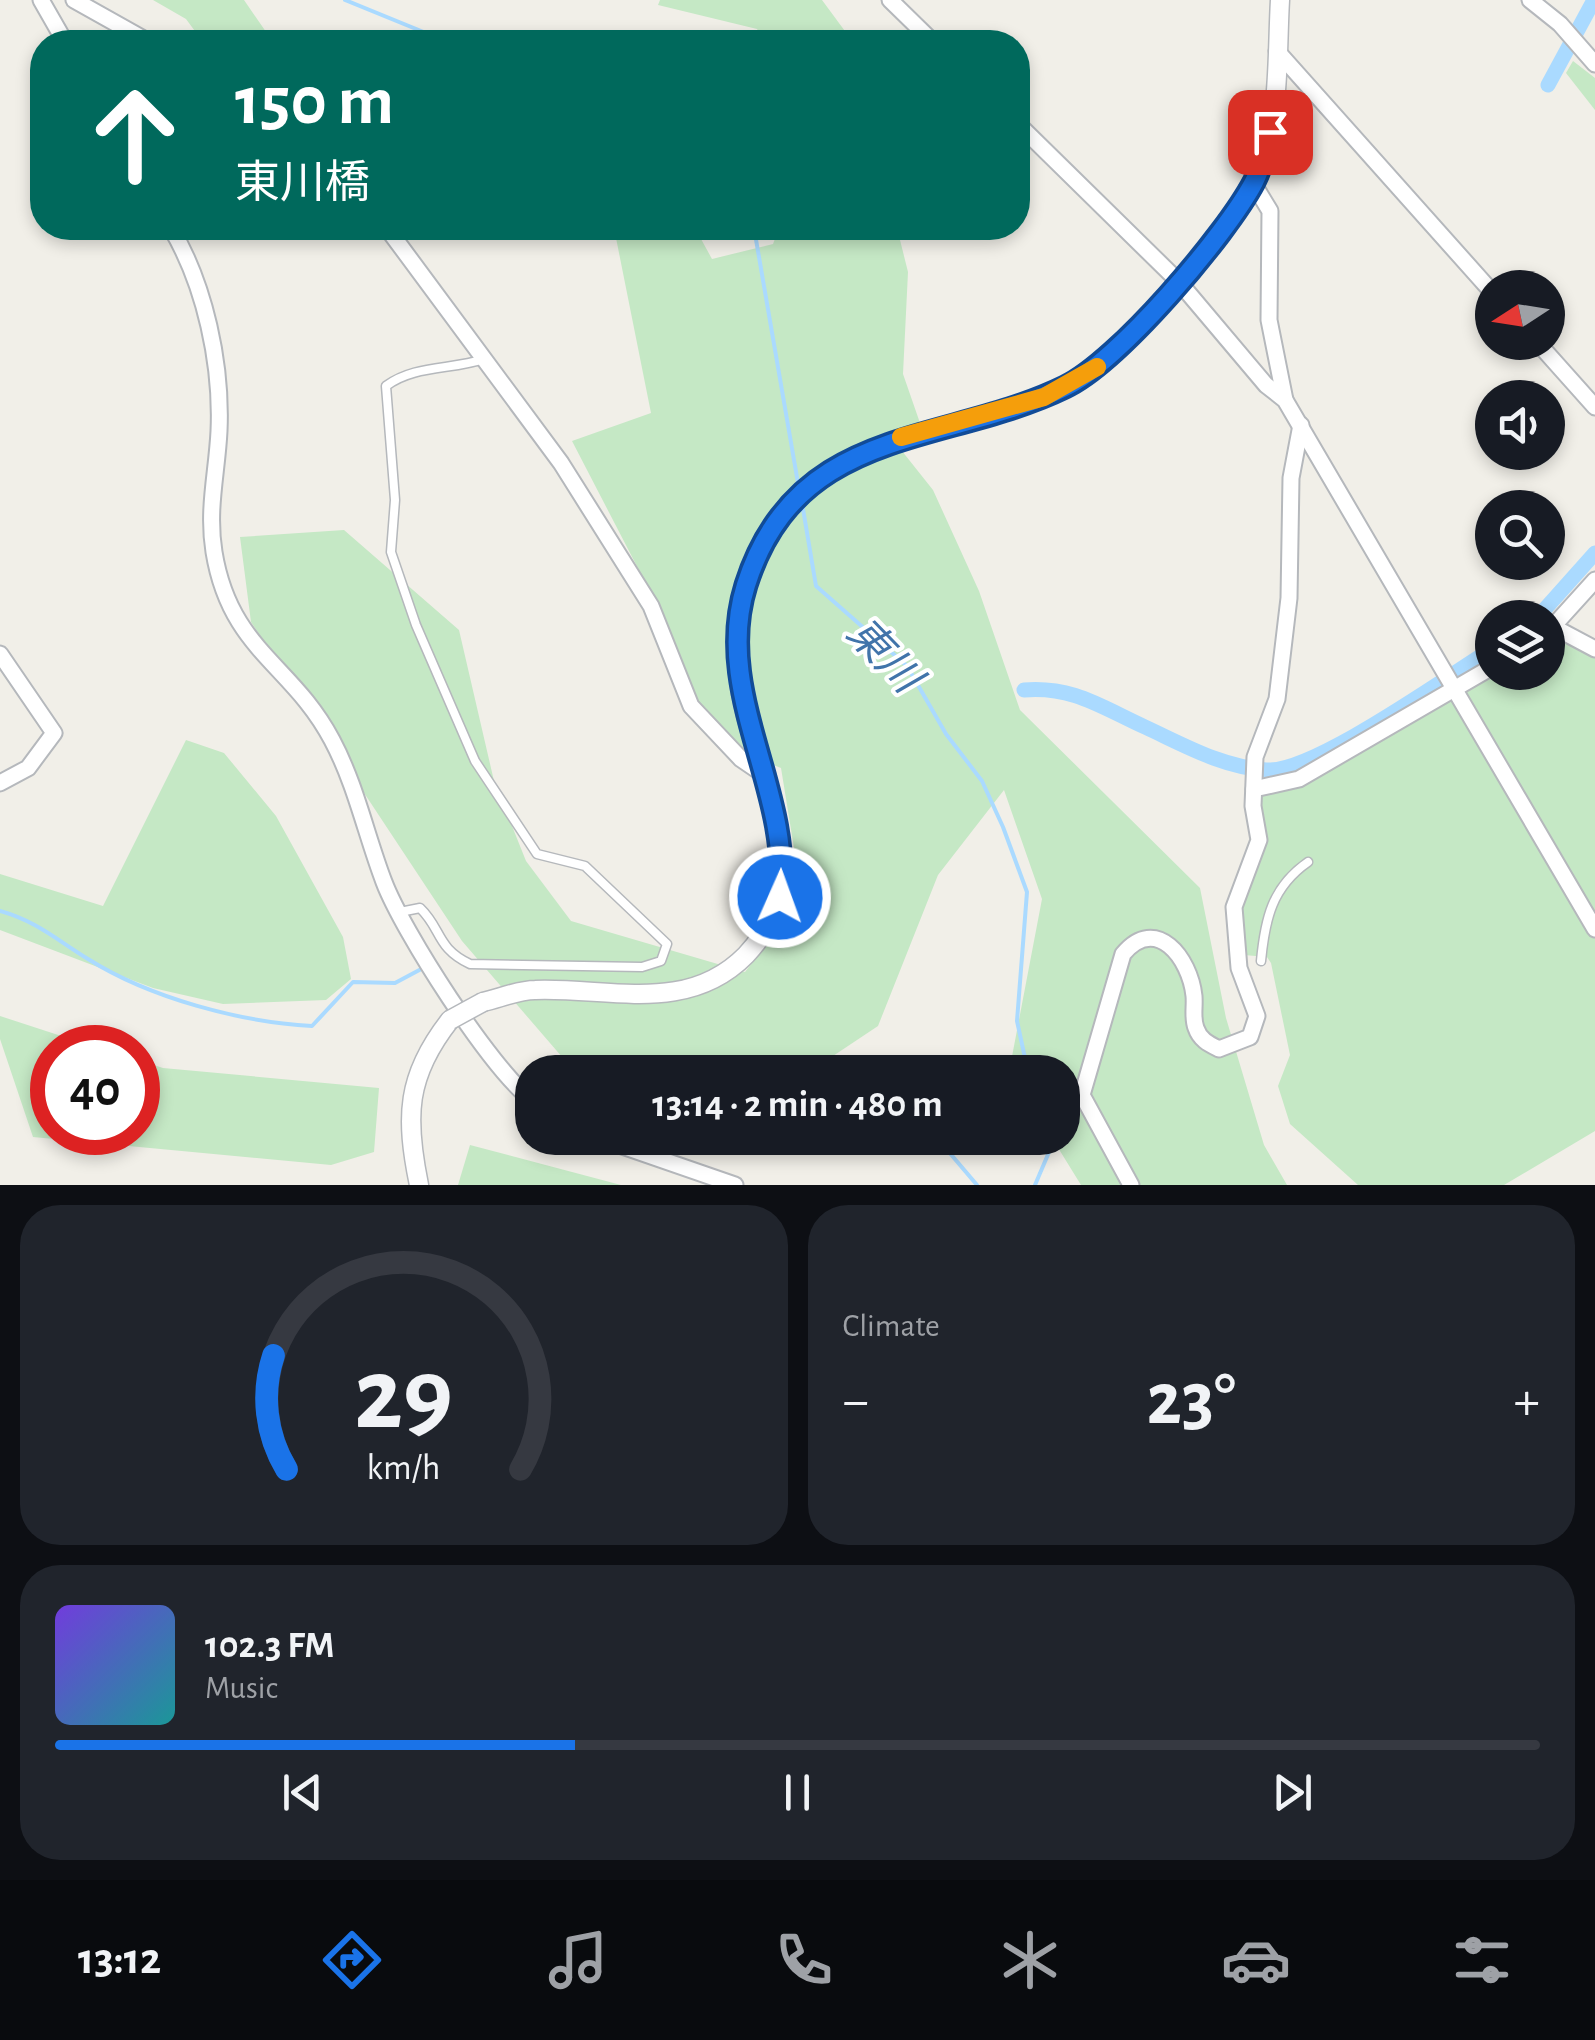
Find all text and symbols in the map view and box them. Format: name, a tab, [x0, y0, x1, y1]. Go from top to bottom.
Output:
text: 150 m	[235, 67, 394, 137]
icon: ahead	[70, 70, 200, 200]
pin	[1228, 90, 1313, 175]
icon: arrive	[1243, 105, 1298, 160]
text: 東川橋	[235, 161, 370, 206]
north arrow	[1475, 270, 1565, 360]
map controls	[1475, 270, 1565, 690]
button: sound	[1475, 380, 1565, 470]
button: search	[1475, 490, 1565, 580]
button: layers	[1475, 600, 1565, 690]
water label: 東川	[839, 609, 932, 703]
position arrow	[728, 845, 832, 949]
speed limit sign: 40	[30, 1025, 160, 1155]
text: 13:14 · 2 min · 480 m	[652, 1086, 943, 1124]
text: Climate	[843, 1310, 940, 1342]
text: 29	[354, 1344, 453, 1448]
text: 23°	[1146, 1363, 1236, 1438]
text: −	[843, 1374, 869, 1429]
text: +	[1514, 1374, 1540, 1429]
text: km/h	[367, 1450, 441, 1486]
text: 102.3 FM	[205, 1627, 334, 1665]
text: Music	[205, 1672, 278, 1704]
icon: previous	[275, 1765, 330, 1820]
icon: pause	[770, 1765, 825, 1820]
icon: next	[1265, 1765, 1320, 1820]
icon: directions	[317, 1925, 387, 1995]
icon: music	[543, 1925, 613, 1995]
icon: phone	[769, 1925, 839, 1995]
icon: climate	[995, 1925, 1065, 1995]
icon: car	[1221, 1925, 1291, 1995]
icon: filters	[1447, 1925, 1517, 1995]
text: 13:12	[78, 1937, 161, 1982]

